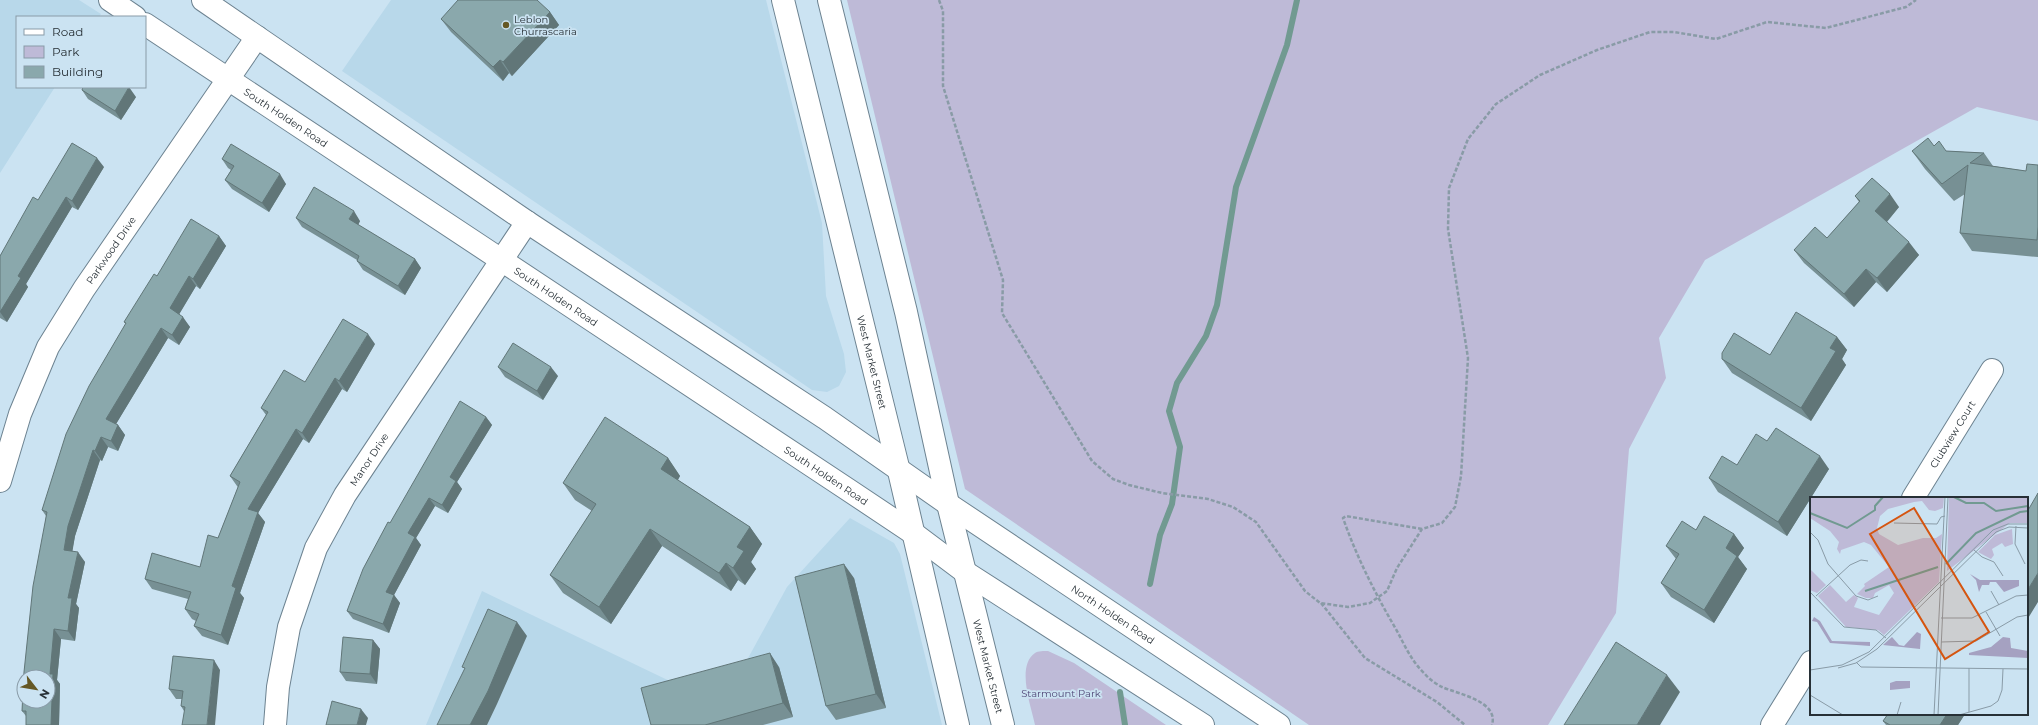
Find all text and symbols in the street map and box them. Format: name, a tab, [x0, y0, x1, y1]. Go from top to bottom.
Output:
place label: Leblon Churrascaria	[514, 13, 577, 38]
legend	[16, 16, 146, 88]
marker: Leblon Churrascaria	[501, 20, 511, 30]
text: Road	[52, 24, 83, 39]
text: Park	[52, 44, 80, 59]
text: Building	[52, 64, 103, 79]
street label: South Holden Road	[241, 85, 330, 150]
street label: Parkwood Drive	[83, 214, 139, 287]
street label: South Holden Road	[512, 264, 601, 329]
street label: West Market Street	[854, 314, 890, 411]
street label: Clubview Court	[1927, 398, 1978, 470]
street label: Manor Drive	[346, 430, 391, 488]
street label: South Holden Road	[782, 443, 871, 508]
inset map	[1810, 497, 2028, 715]
street label: North Holden Road	[1069, 582, 1157, 647]
street label: West Market Street	[970, 618, 1006, 714]
north arrow	[16, 669, 56, 709]
text: N	[36, 687, 53, 702]
park label: Starmount Park	[1021, 687, 1101, 700]

